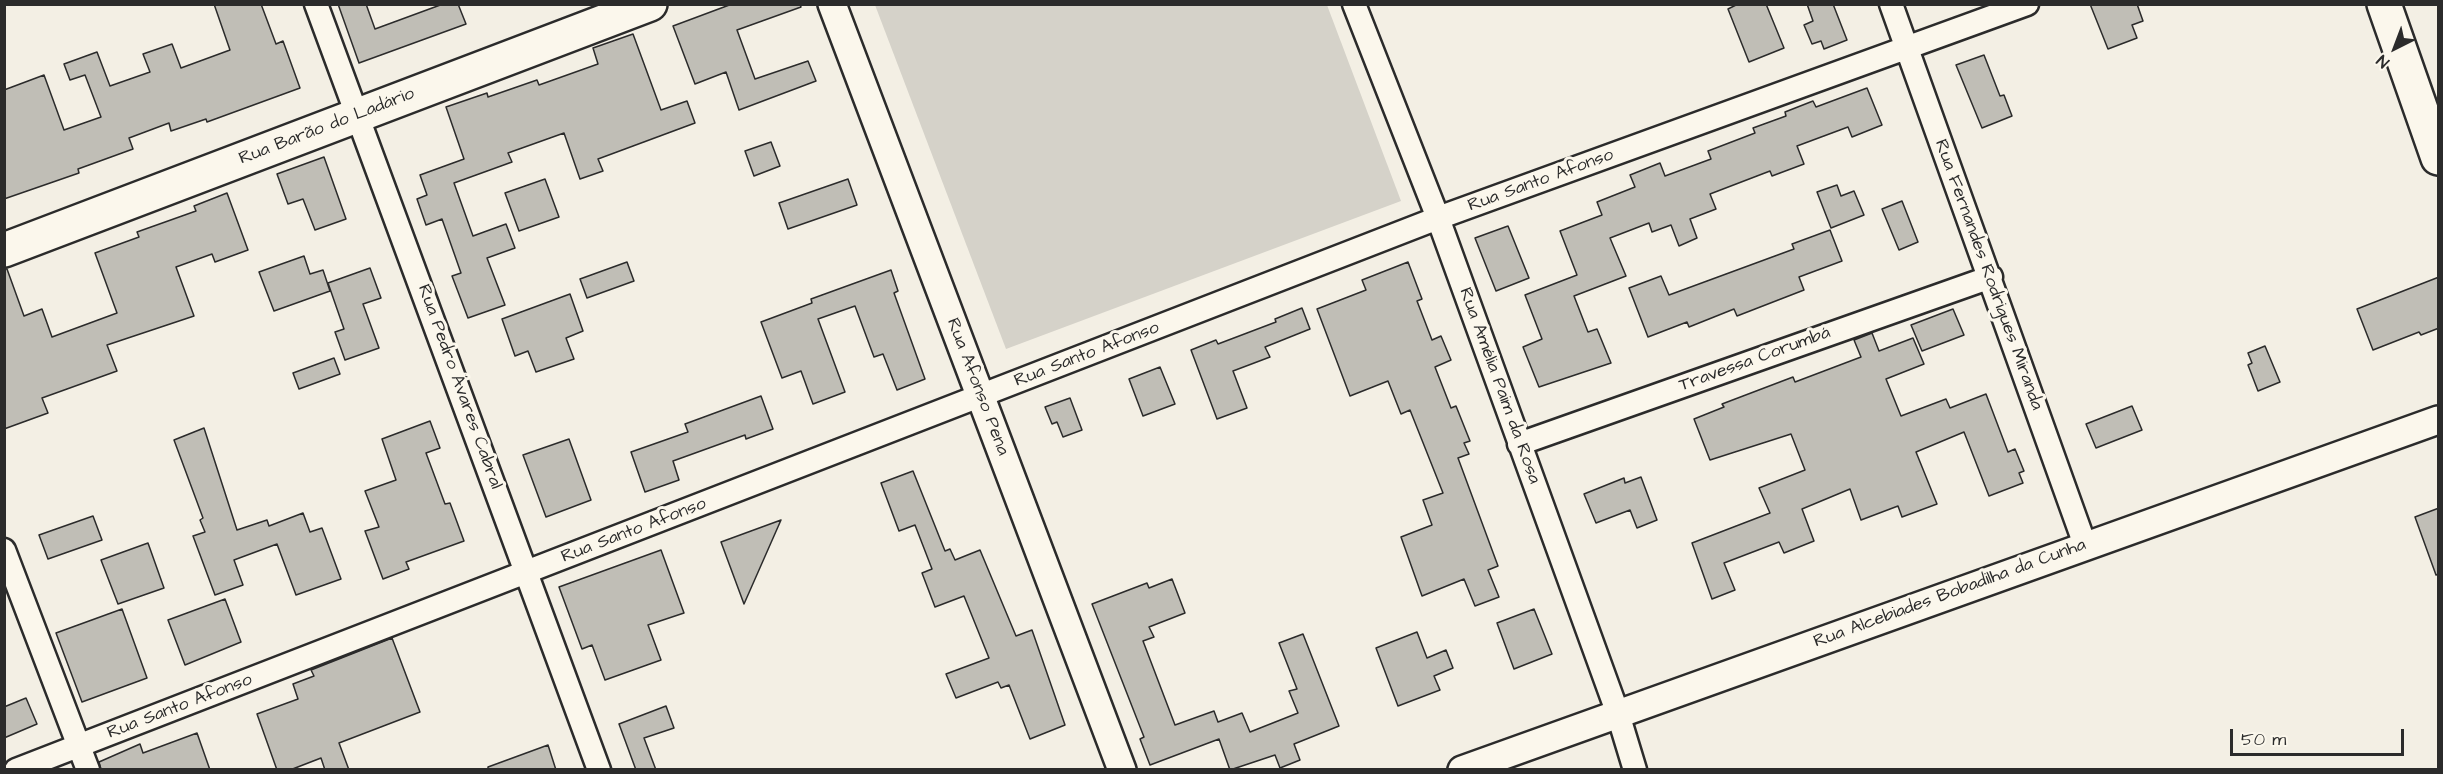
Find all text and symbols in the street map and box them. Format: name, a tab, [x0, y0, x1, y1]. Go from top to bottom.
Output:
north arrow	[2365, 18, 2425, 78]
text: N	[2372, 50, 2394, 73]
street label: Rua Barão do Ladário	[236, 84, 418, 170]
street label: Rua Fernandes Rodrigues Miranda	[1929, 137, 2047, 413]
street label: Rua Santo Afonso	[1465, 145, 1617, 217]
street label: Rua Pedro Ávares Cabral	[412, 282, 506, 492]
street label: Rua Amélia Paim da Rosa	[1453, 285, 1545, 487]
street label: Rua Afonso Pena	[941, 315, 1013, 459]
street label: Rua Santo Afonso	[1012, 317, 1162, 393]
street label: Travessa Corumbá	[1677, 323, 1833, 397]
street label: Rua Santo Afonso	[559, 493, 709, 569]
street label: Rua Alcebiades Bobadilha da Cunha	[1811, 535, 2089, 653]
street label: Rua Santo Afonso	[105, 669, 255, 745]
scale bar	[2233, 717, 2407, 755]
text: 50 m	[2241, 727, 2286, 752]

